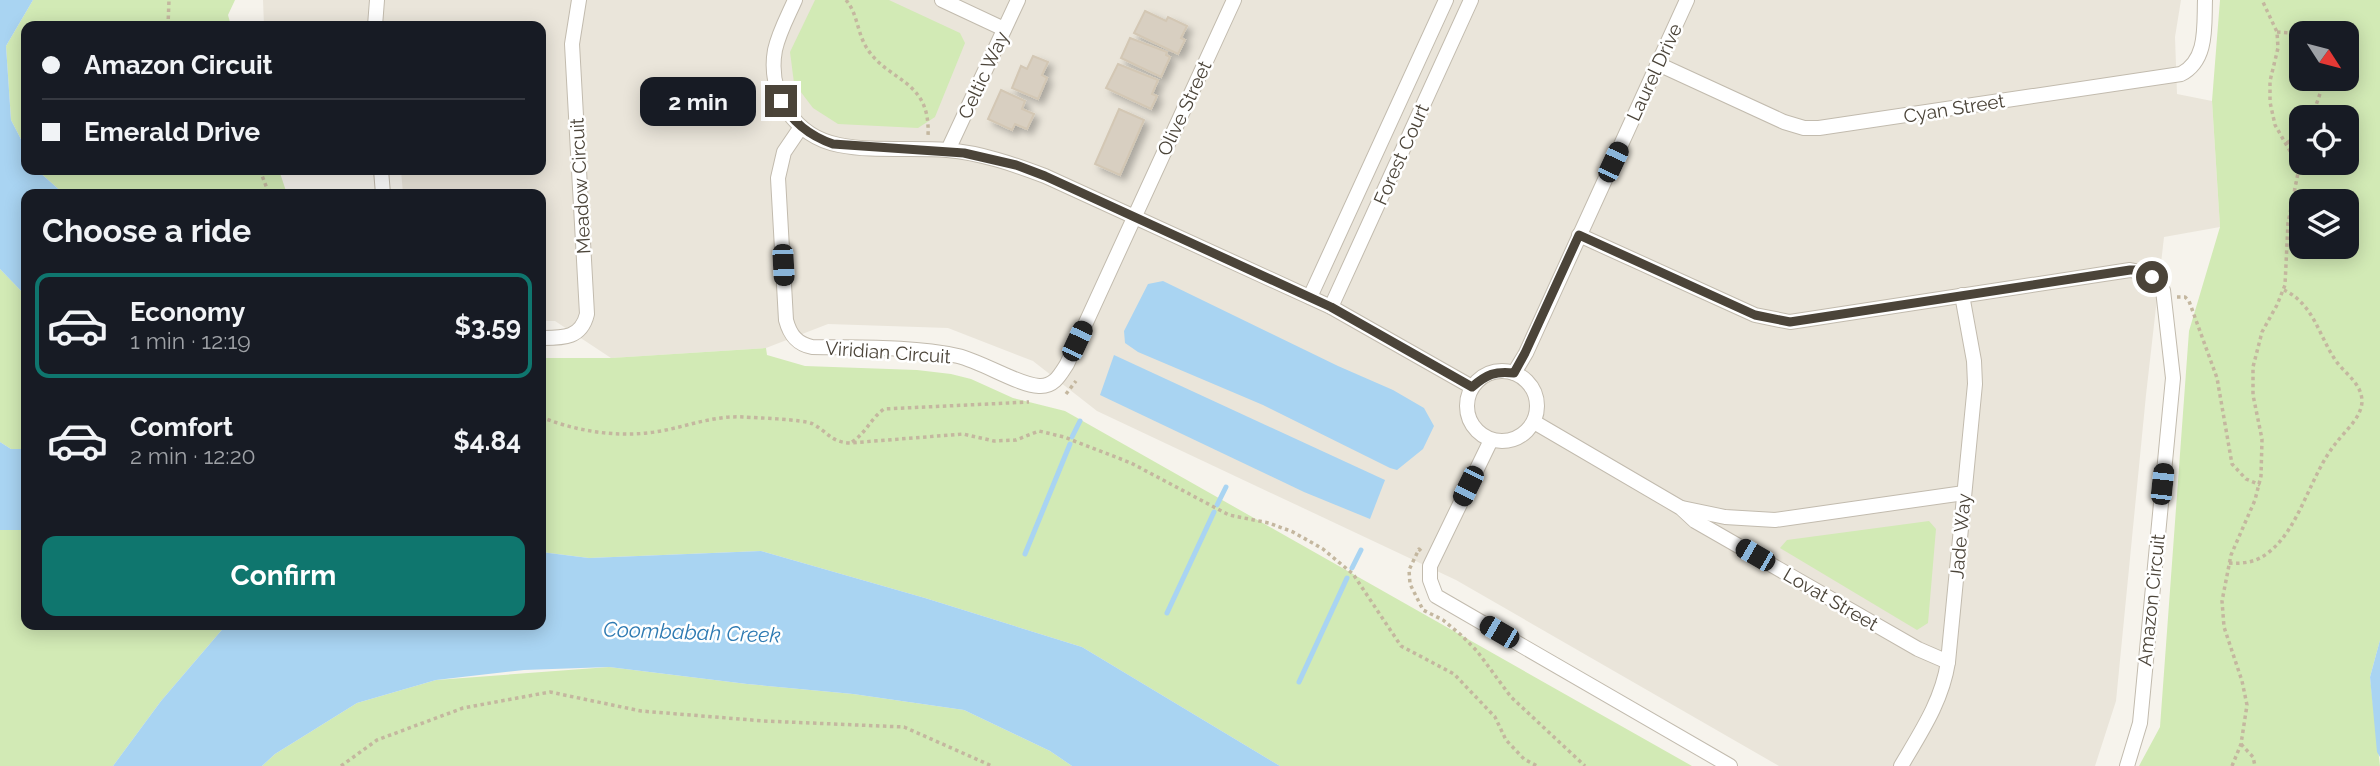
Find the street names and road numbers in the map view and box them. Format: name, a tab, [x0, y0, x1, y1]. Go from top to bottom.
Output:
street label: Laurel Drive	[1622, 20, 1686, 124]
street label: Celtic Way	[953, 28, 1013, 122]
street label: Olive Street	[1152, 57, 1216, 159]
street label: Cyan Street	[1902, 89, 2007, 127]
street label: Forest Court	[1369, 99, 1433, 208]
street label: Meadow Circuit	[565, 117, 595, 255]
street label: Viridian Circuit	[824, 337, 952, 367]
street label: Jade Way	[1945, 492, 1975, 580]
street label: Amazon Circuit	[2133, 532, 2169, 667]
street label: Lovat Street	[1780, 563, 1883, 635]

